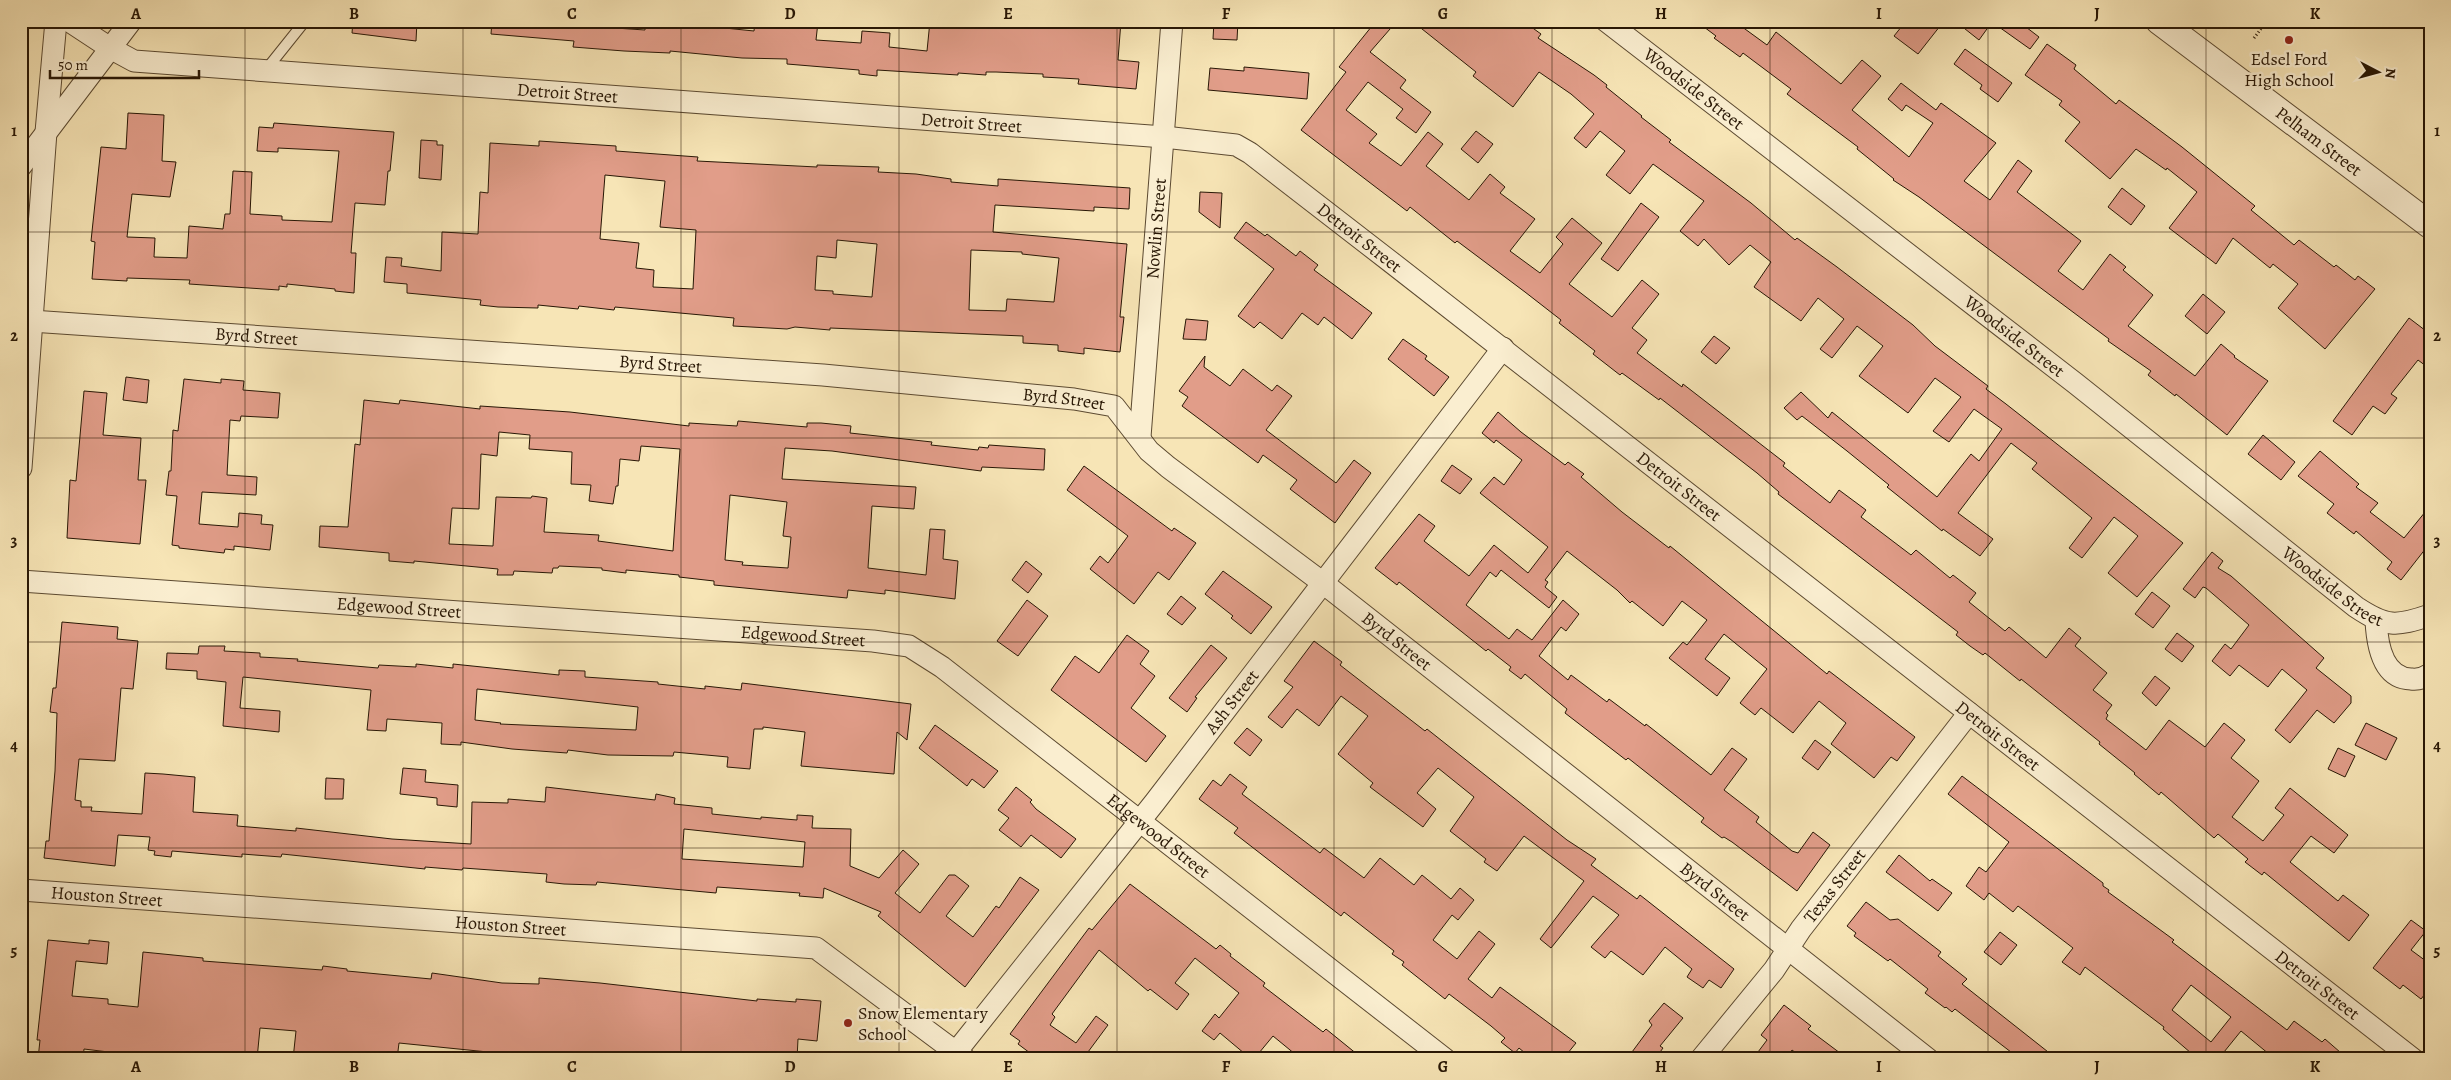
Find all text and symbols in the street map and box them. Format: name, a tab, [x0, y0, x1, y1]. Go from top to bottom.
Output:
text: A	[130, 3, 142, 25]
text: B	[349, 3, 359, 25]
text: C	[567, 3, 577, 25]
text: D	[784, 3, 796, 25]
text: E	[1003, 3, 1013, 25]
text: F	[1222, 3, 1231, 25]
text: G	[1438, 3, 1448, 25]
text: H	[1655, 3, 1667, 25]
text: I	[1876, 3, 1882, 25]
text: J	[2094, 3, 2100, 25]
text: K	[2310, 3, 2321, 25]
marker: Edsel Ford High School	[2283, 34, 2295, 46]
street label: Woodside Street	[1638, 42, 1749, 135]
place label: Edsel Ford High School	[2244, 47, 2334, 92]
scale bar	[50, 48, 199, 80]
north arrow	[2354, 48, 2404, 98]
text: 50 m	[58, 55, 88, 75]
text: N	[2380, 67, 2400, 79]
street label: Detroit Street	[516, 77, 619, 109]
street label: Pelham Street	[2271, 101, 2367, 182]
street label: Detroit Street	[920, 107, 1023, 138]
text: 1	[11, 120, 17, 142]
text: 1	[2434, 120, 2440, 142]
street label: Nowlin Street	[1140, 177, 1172, 280]
street label: Detroit Street	[1312, 197, 1407, 278]
street label: Woodside Street	[1958, 289, 2070, 383]
street label: Byrd Street	[214, 322, 299, 351]
text: 2	[10, 325, 18, 347]
text: 2	[2433, 325, 2441, 347]
street label: Byrd Street	[618, 349, 703, 379]
street label: Byrd Street	[1022, 382, 1107, 416]
street label: Detroit Street	[1632, 446, 1726, 527]
text: 3	[11, 530, 18, 552]
text: 3	[2434, 530, 2441, 552]
street label: Woodside Street	[2276, 540, 2387, 632]
street label: Edgewood Street	[336, 591, 462, 624]
street label: Byrd Street	[1357, 606, 1437, 676]
street label: Edgewood Street	[740, 620, 866, 652]
street label: Ash Street	[1199, 664, 1264, 740]
street label: Detroit Street	[1951, 695, 2045, 777]
text: 4	[10, 735, 18, 757]
text: 4	[2433, 735, 2441, 757]
street label: Edgewood Street	[1102, 788, 1215, 884]
street label: Texas Street	[1798, 844, 1871, 928]
street label: Byrd Street	[1675, 856, 1755, 927]
street label: Houston Street	[50, 880, 163, 912]
street label: Houston Street	[454, 910, 567, 942]
text: 5	[11, 940, 18, 962]
text: 5	[2434, 940, 2441, 962]
street label: Detroit Street	[2270, 944, 2365, 1025]
place label: Snow Elementary School	[858, 1001, 989, 1046]
marker: Snow Elementary School	[842, 1017, 854, 1029]
text: A	[130, 1056, 142, 1078]
text: B	[349, 1056, 359, 1078]
text: C	[567, 1056, 577, 1078]
text: D	[784, 1056, 796, 1078]
text: E	[1003, 1056, 1013, 1078]
text: F	[1222, 1056, 1231, 1078]
text: G	[1438, 1056, 1448, 1078]
text: H	[1655, 1056, 1667, 1078]
text: I	[1876, 1056, 1882, 1078]
text: J	[2094, 1056, 2100, 1078]
text: K	[2310, 1056, 2321, 1078]

